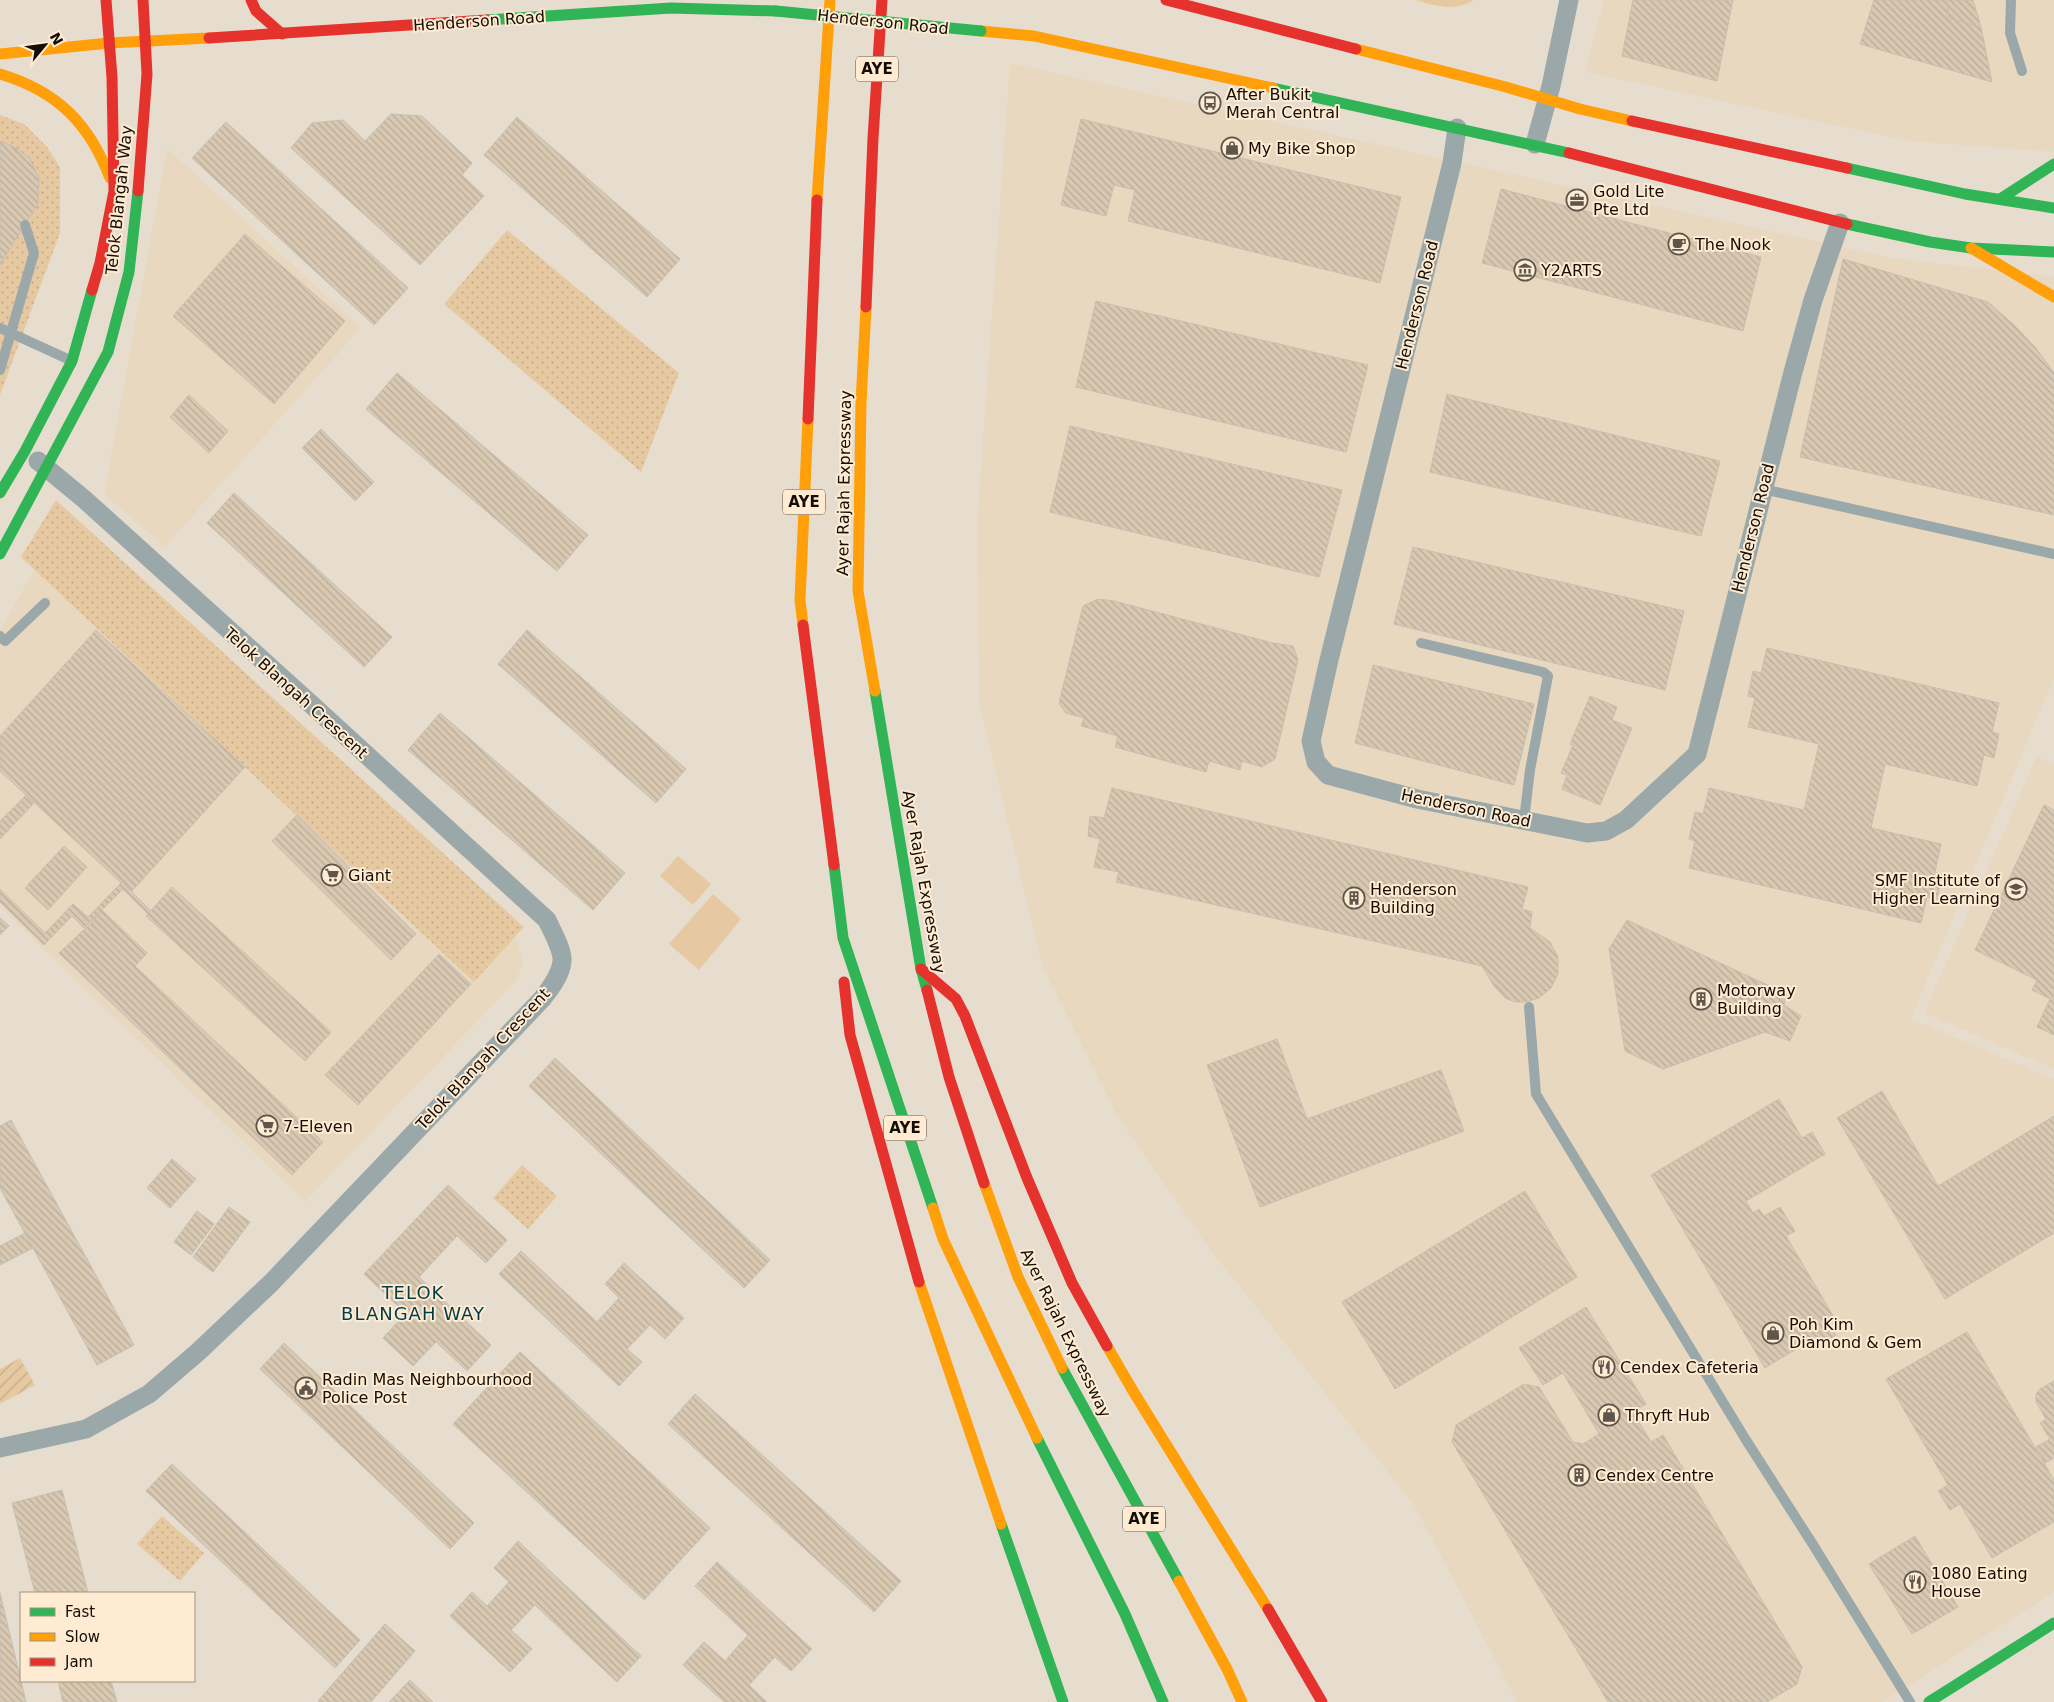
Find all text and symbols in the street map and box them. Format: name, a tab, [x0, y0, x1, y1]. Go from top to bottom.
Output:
street label: Henderson Road	[816, 6, 950, 38]
street label: Henderson Road	[412, 7, 546, 35]
north arrow	[20, 20, 70, 70]
text: N	[47, 30, 66, 48]
road number: AYE	[856, 56, 898, 82]
place label: After Bukit Merah Central	[1226, 85, 1340, 122]
bus stop icon: After Bukit Merah Central	[1198, 91, 1222, 115]
street label: Telok Blangah Way	[102, 124, 136, 277]
shop icon: My Bike Shop	[1220, 136, 1244, 160]
place label: My Bike Shop	[1248, 139, 1356, 158]
place label: Gold Lite Pte Ltd	[1593, 182, 1664, 219]
office icon: Gold Lite Pte Ltd	[1565, 188, 1589, 212]
cafe icon: The Nook	[1667, 232, 1691, 256]
place label: The Nook	[1694, 235, 1771, 254]
street label: Henderson Road	[1392, 239, 1442, 371]
museum icon: Y2ARTS	[1513, 258, 1537, 282]
place label: Y2ARTS	[1540, 261, 1602, 280]
street label: Ayer Rajah Expressway	[833, 390, 855, 576]
street label: Henderson Road	[1728, 462, 1778, 594]
road number: AYE	[783, 490, 825, 514]
street label: Telok Blangah Crescent	[220, 623, 372, 763]
street label: Henderson Road	[1399, 785, 1533, 831]
street label: Ayer Rajah Expressway	[899, 789, 949, 975]
supermarket icon: Giant	[320, 863, 344, 887]
place label: Giant	[348, 866, 391, 885]
place label: SMF Institute of Higher Learning	[1872, 871, 2000, 908]
school or university icon: SMF Institute of Higher Learning	[2004, 877, 2028, 901]
place label: Henderson Building	[1370, 880, 1457, 917]
building icon: Henderson Building	[1342, 886, 1366, 910]
place label: Motorway Building	[1717, 981, 1796, 1018]
street label: Telok Blangah Crescent	[412, 984, 554, 1134]
building icon: Motorway Building	[1689, 987, 1713, 1011]
supermarket icon: 7-Eleven	[255, 1114, 279, 1138]
road number: AYE	[884, 1116, 926, 1140]
place label: 7-Eleven	[283, 1117, 353, 1136]
street label: Ayer Rajah Expressway	[1017, 1245, 1115, 1421]
district label: TELOK BLANGAH WAY	[341, 1282, 485, 1324]
place label: Poh Kim Diamond & Gem	[1789, 1315, 1922, 1352]
shop icon: Poh Kim Diamond & Gem	[1761, 1321, 1785, 1345]
restaurant icon: Cendex Cafeteria	[1592, 1355, 1616, 1379]
place label: Cendex Cafeteria	[1620, 1358, 1759, 1377]
place label: Radin Mas Neighbourhood Police Post	[322, 1370, 532, 1407]
public building icon: Radin Mas Neighbourhood Police Post	[294, 1376, 318, 1400]
shop icon: Thryft Hub	[1597, 1403, 1621, 1427]
place label: Thryft Hub	[1624, 1406, 1710, 1425]
building icon: Cendex Centre	[1567, 1463, 1591, 1487]
place label: Cendex Centre	[1595, 1466, 1714, 1485]
road number: AYE	[1123, 1506, 1165, 1532]
place label: 1080 Eating House	[1931, 1564, 2028, 1601]
restaurant icon: 1080 Eating House	[1903, 1570, 1927, 1594]
legend	[20, 1592, 195, 1682]
text: Fast	[65, 1603, 95, 1621]
text: Slow	[65, 1628, 100, 1646]
text: Jam	[64, 1653, 93, 1671]

